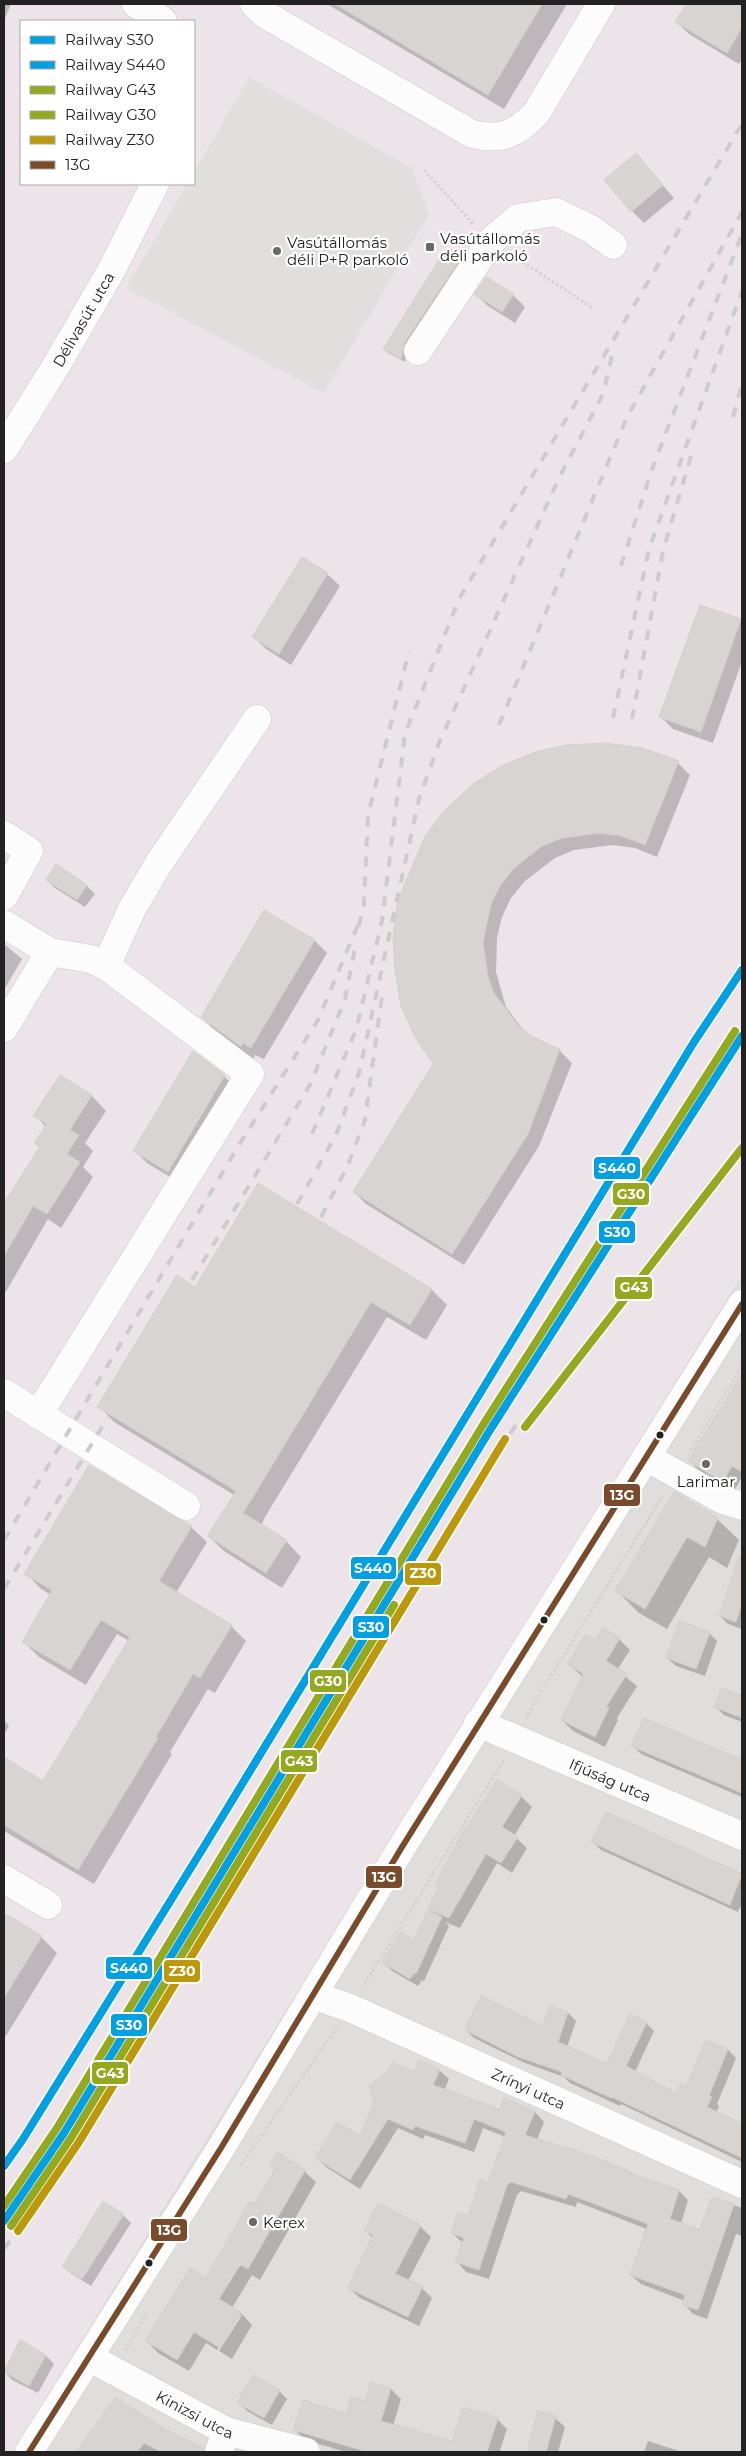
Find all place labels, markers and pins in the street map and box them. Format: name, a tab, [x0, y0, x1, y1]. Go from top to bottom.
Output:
place label: Vasútállomás déli parkoló	[440, 229, 540, 265]
place label: Vasútállomás déli P+R parkoló	[287, 233, 409, 269]
marker: Vasútállomás déli parkoló	[424, 241, 436, 253]
marker: Vasútállomás déli P+R parkoló	[271, 245, 283, 257]
unlabelled marker	[655, 1430, 665, 1440]
marker: Larimar	[700, 1458, 712, 1470]
place label: Larimar	[677, 1472, 735, 1491]
unlabelled marker	[539, 1615, 549, 1625]
place label: Kerex	[263, 2213, 305, 2232]
marker: Kerex	[247, 2216, 259, 2228]
unlabelled marker	[144, 2258, 154, 2268]

